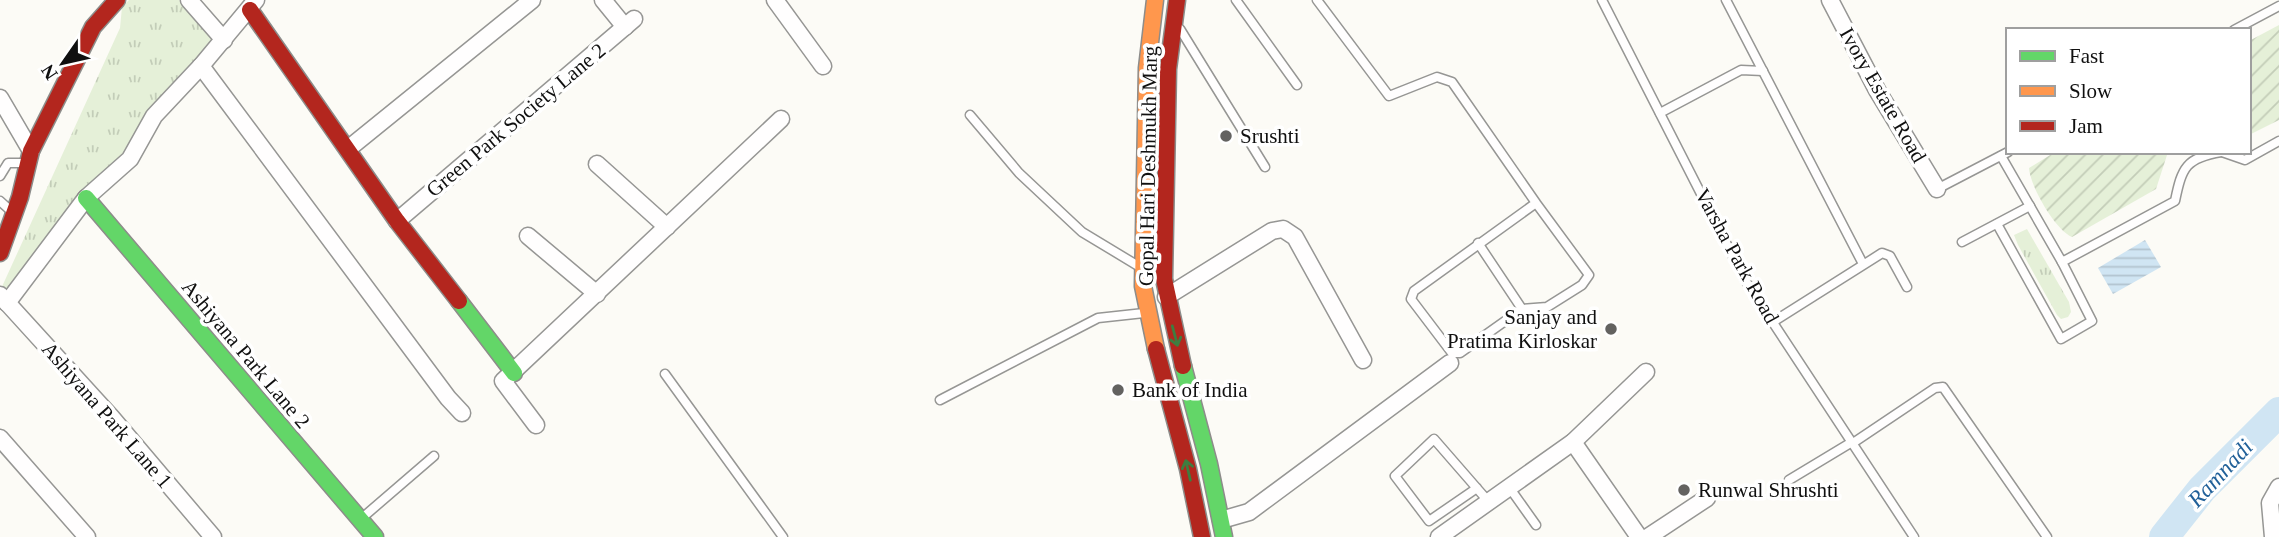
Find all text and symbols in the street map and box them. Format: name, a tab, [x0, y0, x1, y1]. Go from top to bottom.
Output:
street label: Ivory Estate Road	[1835, 23, 1932, 167]
north arrow	[28, 28, 98, 98]
legend	[2006, 28, 2251, 154]
street label: Green Park Society Lane 2	[422, 38, 610, 202]
text: Fast	[2069, 44, 2104, 68]
street label: Gopal Hari Deshmukh Marg	[1134, 45, 1162, 286]
text: N	[37, 60, 62, 84]
text: Slow	[2069, 79, 2113, 103]
text: Jam	[2069, 114, 2103, 138]
place label: Srushti	[1240, 124, 1300, 148]
marker: Srushti	[1218, 128, 1234, 144]
street label: Varsha Park Road	[1690, 184, 1784, 328]
street label: Ashiyana Park Lane 2	[177, 275, 315, 433]
place label: Sanjay and Pratima Kirloskar	[1447, 305, 1597, 353]
marker: Sanjay and Pratima Kirloskar	[1603, 321, 1619, 337]
one-way arrow	[1169, 324, 1182, 347]
street label: Ashiyana Park Lane 1	[37, 337, 177, 493]
place label: Bank of India	[1132, 378, 1248, 402]
marker: Bank of India	[1110, 382, 1126, 398]
water label: Ramnadi	[2182, 434, 2258, 513]
one-way arrow	[1181, 459, 1194, 482]
place label: Runwal Shrushti	[1698, 478, 1839, 502]
marker: Runwal Shrushti	[1676, 482, 1692, 498]

